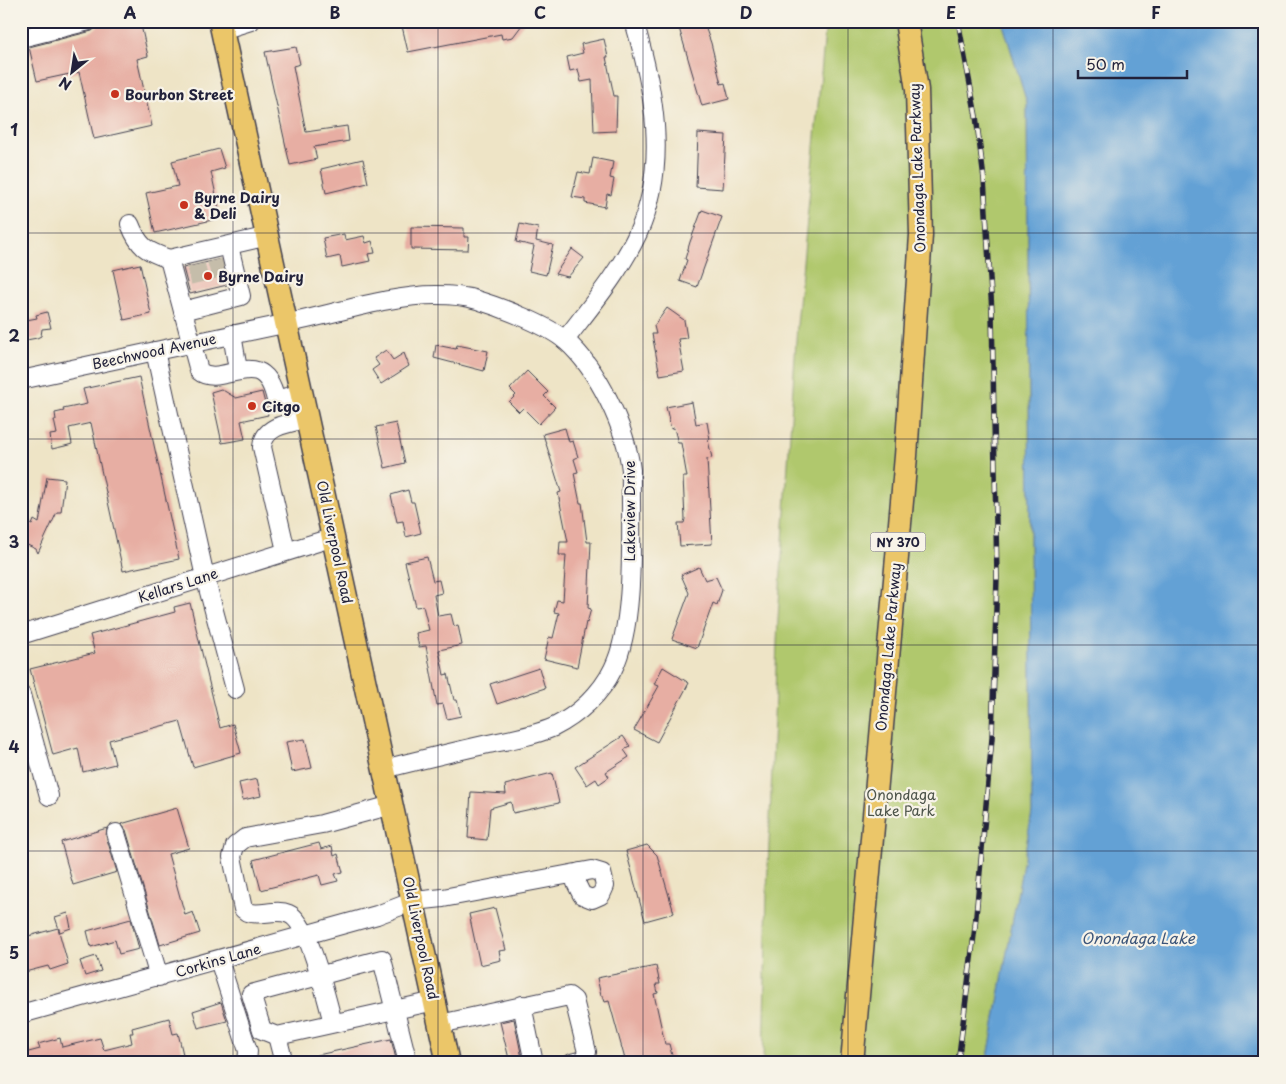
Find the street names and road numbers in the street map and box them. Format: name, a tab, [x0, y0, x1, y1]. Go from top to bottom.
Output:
street label: Onondaga Lake Parkway	[904, 83, 930, 253]
street label: Beechwood Avenue	[90, 328, 218, 374]
street label: Lakeview Drive	[619, 460, 640, 562]
street label: Old Liverpool Road	[312, 478, 358, 606]
road number: NY 370	[870, 532, 926, 552]
street label: Kellars Lane	[135, 562, 221, 608]
street label: Onondaga Lake Parkway	[870, 562, 906, 732]
street label: Old Liverpool Road	[398, 874, 444, 1002]
street label: Corkins Lane	[173, 938, 263, 982]

